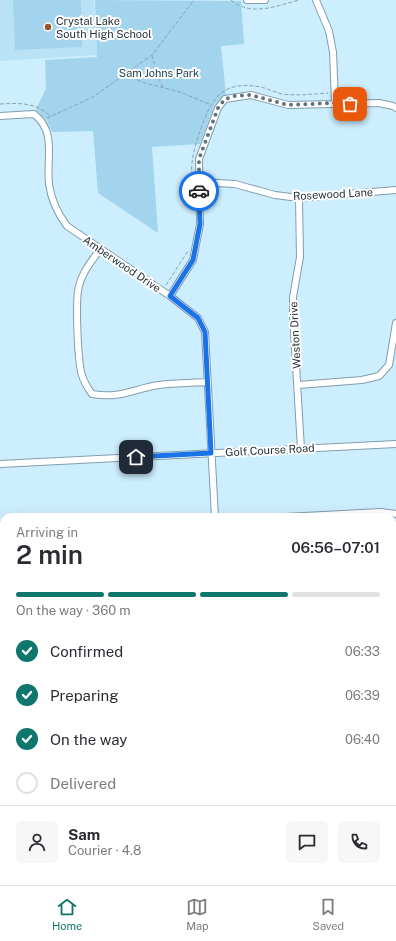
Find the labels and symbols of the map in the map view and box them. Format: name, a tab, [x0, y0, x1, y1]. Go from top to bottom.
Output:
place label: Crystal Lake South High School	[56, 15, 152, 40]
marker: Crystal Lake South High School	[43, 22, 53, 32]
park label: Sam Johns Park	[119, 67, 199, 79]
pin	[333, 87, 367, 121]
courier	[179, 171, 219, 211]
street label: Rosewood Lane	[293, 186, 373, 202]
street label: Amberwood Drive	[81, 234, 163, 294]
street label: Weston Drive	[287, 301, 303, 369]
pin	[119, 440, 153, 474]
street label: Golf Course Road	[225, 442, 315, 458]

